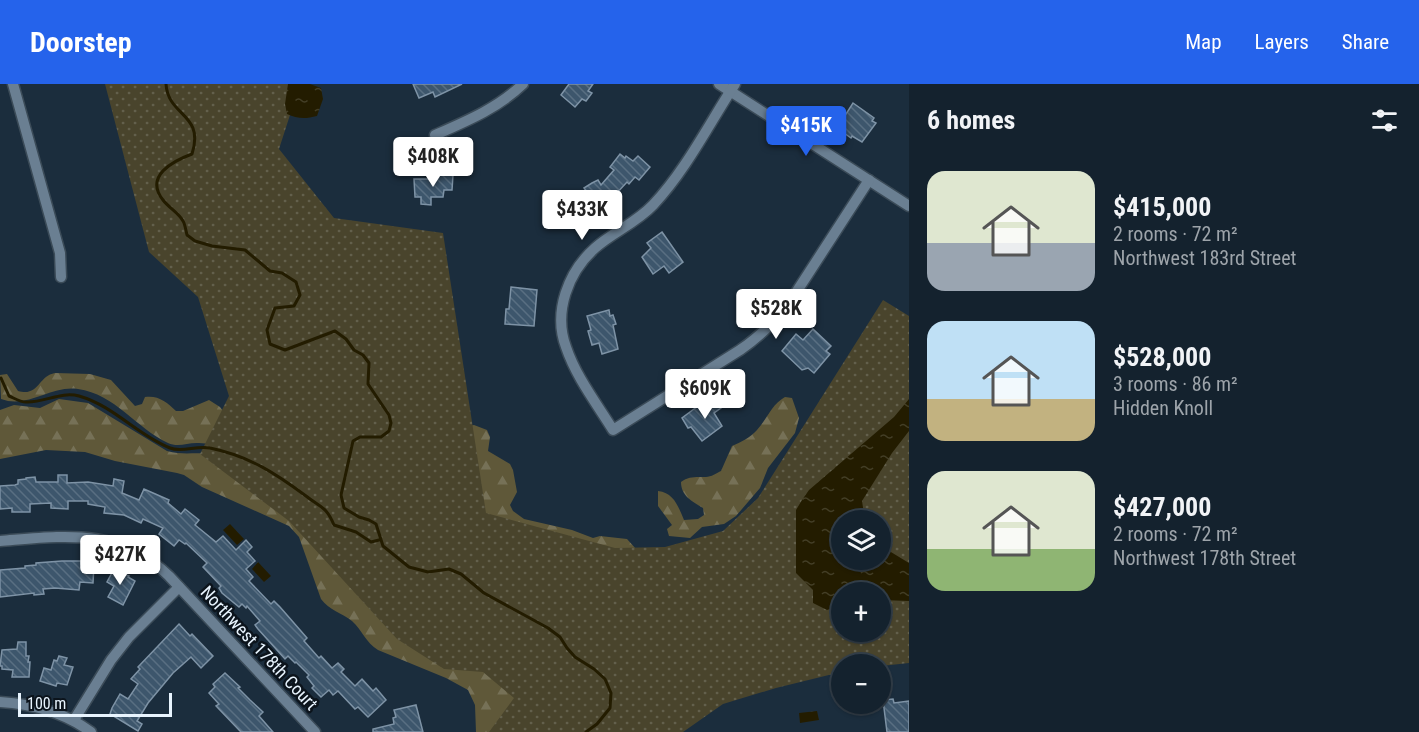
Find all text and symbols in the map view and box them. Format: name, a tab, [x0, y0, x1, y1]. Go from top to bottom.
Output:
text: Doorstep	[30, 26, 132, 59]
text: Map	[1185, 30, 1222, 54]
text: Layers	[1255, 30, 1309, 54]
text: Share	[1342, 30, 1389, 54]
icon: filters	[1368, 104, 1401, 137]
text: 6 homes	[927, 105, 1015, 135]
pin: $415K	[764, 106, 848, 157]
text: $415K	[780, 113, 832, 137]
pin: $408K	[391, 137, 475, 188]
text: $408K	[407, 144, 459, 168]
pin: $433K	[540, 190, 624, 241]
text: $415,000	[1113, 192, 1211, 222]
icon: home	[975, 195, 1047, 267]
text: $433K	[556, 197, 608, 221]
text: 2 rooms · 72 m²	[1113, 222, 1238, 246]
text: Northwest 183rd Street	[1113, 246, 1297, 270]
pin: $528K	[734, 289, 818, 340]
text: $528K	[750, 296, 802, 320]
text: $528,000	[1113, 342, 1211, 372]
icon: home	[975, 345, 1047, 417]
pin: $609K	[663, 369, 747, 420]
text: 3 rooms · 86 m²	[1113, 372, 1238, 396]
text: $609K	[679, 376, 731, 400]
text: Hidden Knoll	[1113, 396, 1213, 420]
text: $427,000	[1113, 492, 1211, 522]
icon: home	[975, 495, 1047, 567]
map controls	[831, 510, 891, 714]
button: layers	[831, 510, 891, 570]
text: 2 rooms · 72 m²	[1113, 522, 1238, 546]
pin: $427K	[78, 535, 162, 586]
text: $427K	[94, 542, 146, 566]
text: Northwest 178th Street	[1113, 546, 1296, 570]
street label: Northwest 178th Court	[196, 581, 322, 714]
button: +	[831, 582, 891, 642]
button: −	[831, 654, 891, 714]
scale bar	[18, 690, 172, 718]
text: 100 m	[27, 694, 66, 713]

